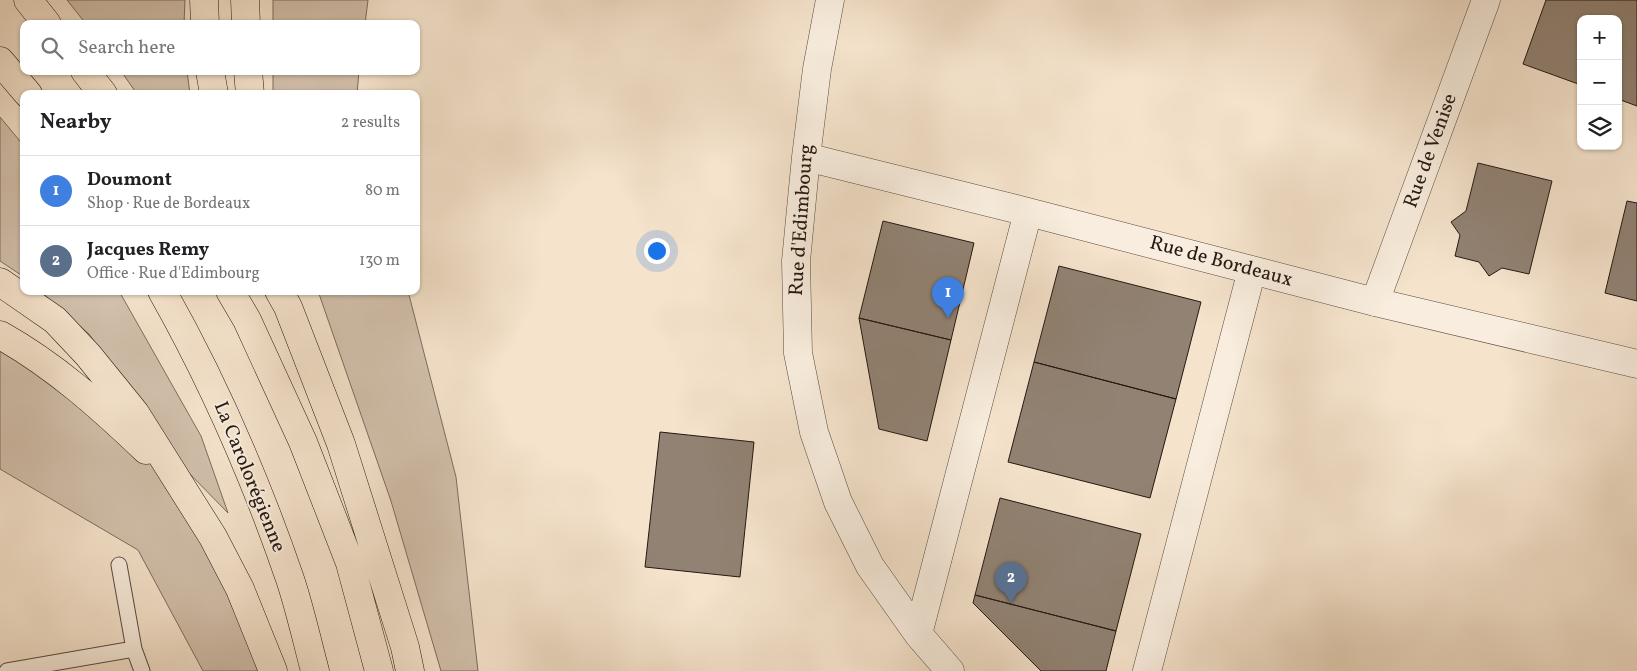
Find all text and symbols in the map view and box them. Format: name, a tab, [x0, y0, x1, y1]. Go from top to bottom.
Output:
map controls	[1577, 15, 1622, 150]
button: +	[1577, 15, 1622, 60]
search box	[20, 20, 420, 75]
icon: search	[38, 34, 66, 62]
text: Search here	[78, 35, 175, 61]
button: −	[1577, 60, 1622, 105]
street label: Rue de Venise	[1397, 90, 1465, 212]
button: layers	[1577, 105, 1622, 150]
text: Nearby	[40, 108, 111, 137]
text: 2 results	[341, 112, 400, 134]
street label: Rue d'Edimbourg	[783, 143, 821, 297]
text: Doumont	[87, 167, 172, 193]
text: 1	[53, 180, 59, 202]
text: 80 m	[365, 180, 400, 202]
text: Shop · Rue de Bordeaux	[87, 193, 250, 215]
street label: Rue de Bordeaux	[1146, 229, 1296, 295]
text: Jacques Remy	[87, 237, 209, 263]
your location	[644, 238, 670, 264]
text: 2	[52, 250, 60, 272]
text: 130 m	[359, 250, 400, 272]
text: Office · Rue d'Edimbourg	[87, 263, 260, 285]
pin: 1	[932, 277, 964, 318]
street label: La Carolorégienne	[206, 397, 292, 557]
pin: 2	[995, 562, 1027, 603]

